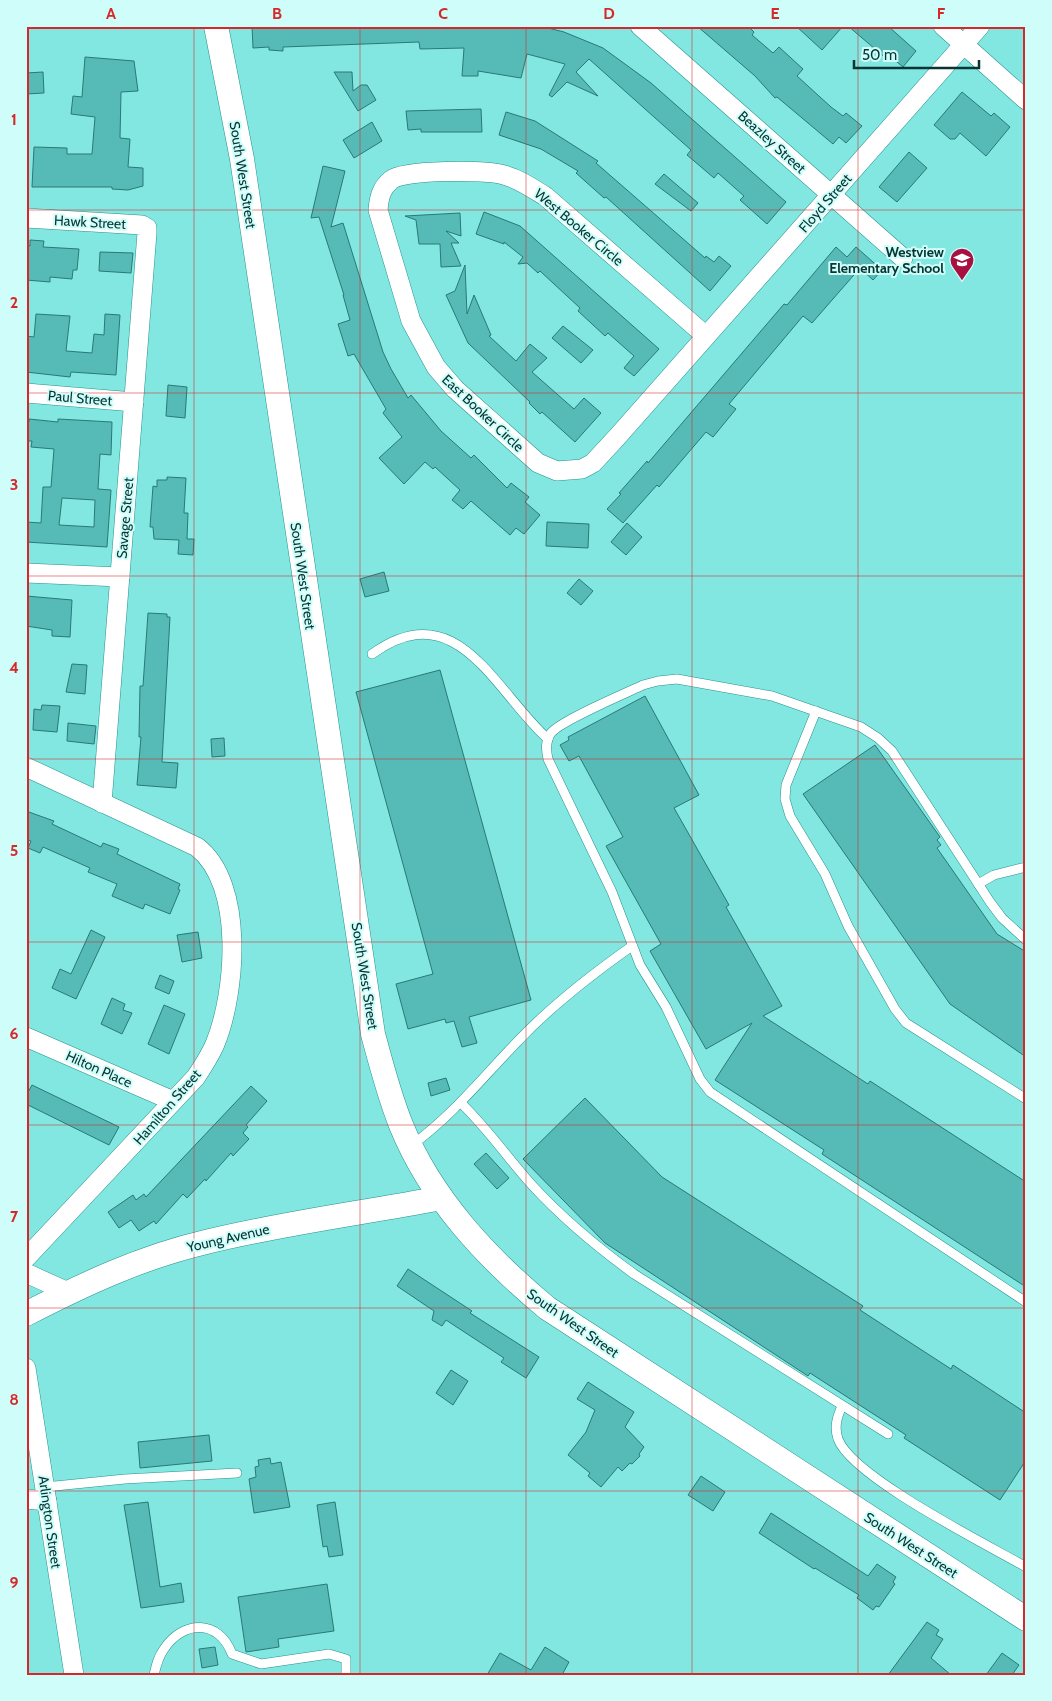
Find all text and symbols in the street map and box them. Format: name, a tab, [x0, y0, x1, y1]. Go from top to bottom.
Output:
text: A	[106, 4, 116, 23]
text: B	[272, 4, 282, 23]
text: C	[438, 4, 448, 23]
text: D	[603, 4, 615, 23]
text: E	[770, 4, 780, 23]
text: F	[937, 4, 946, 23]
scale bar	[854, 38, 980, 70]
text: 50 m	[862, 46, 897, 64]
street label: Beazley Street	[734, 107, 810, 177]
text: 1	[11, 110, 17, 129]
street label: South West Street	[226, 120, 260, 230]
street label: Floyd Street	[795, 170, 856, 236]
street label: West Booker Circle	[531, 184, 627, 270]
street label: Hawk Street	[54, 211, 127, 233]
place label: Westview Elementary School	[829, 243, 945, 277]
school or university icon: Westview Elementary School	[949, 247, 975, 281]
text: 2	[10, 293, 18, 312]
street label: East Booker Circle	[438, 370, 528, 456]
street label: Paul Street	[47, 386, 113, 410]
text: 3	[10, 475, 18, 494]
street label: Savage Street	[112, 476, 138, 559]
street label: South West Street	[287, 521, 319, 631]
text: 4	[9, 658, 19, 677]
text: 5	[10, 841, 18, 860]
street label: South West Street	[348, 921, 382, 1031]
text: 6	[10, 1024, 19, 1043]
street label: Hilton Place	[63, 1046, 135, 1092]
street label: Hamilton Street	[129, 1065, 205, 1148]
text: 7	[10, 1207, 19, 1226]
street label: Young Avenue	[184, 1220, 271, 1256]
street label: South West Street	[524, 1285, 623, 1362]
text: 8	[9, 1390, 19, 1409]
street label: Arlington Street	[35, 1474, 65, 1570]
street label: South West Street	[861, 1508, 961, 1582]
text: 9	[10, 1573, 19, 1592]

